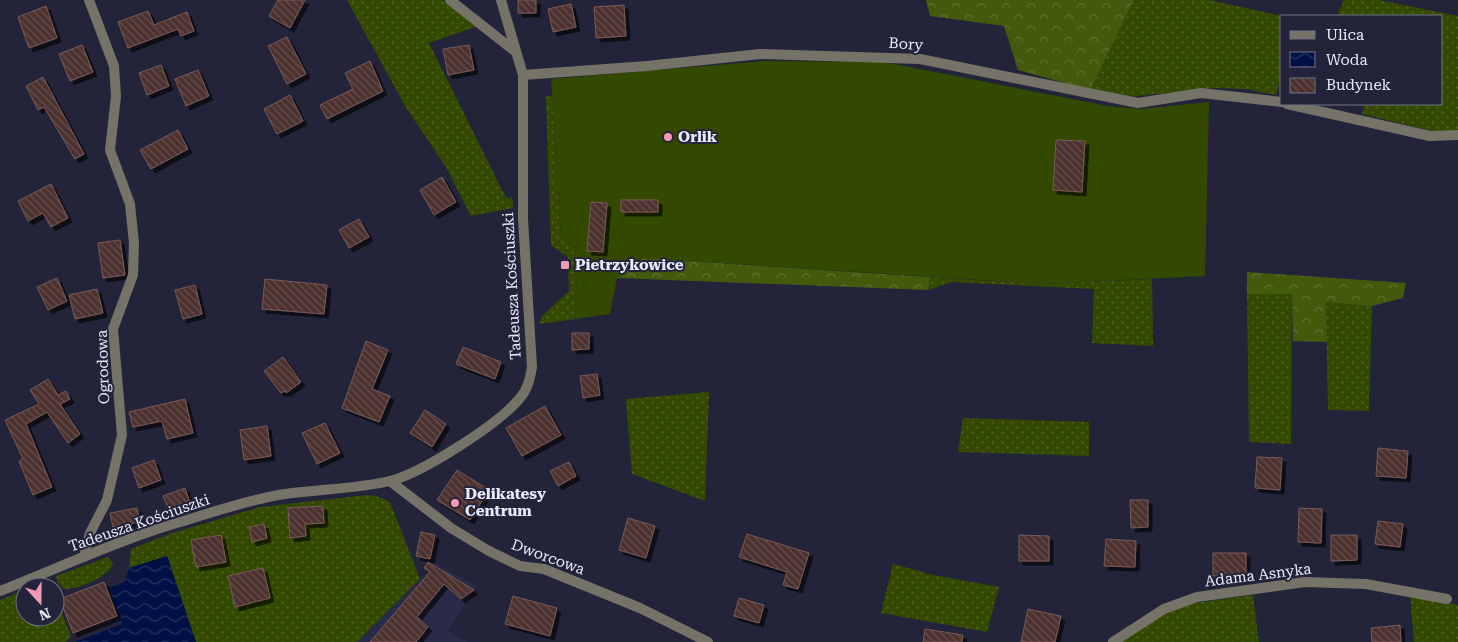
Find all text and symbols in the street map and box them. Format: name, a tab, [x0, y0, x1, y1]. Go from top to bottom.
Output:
legend	[1280, 15, 1443, 105]
text: Ulica	[1326, 26, 1364, 44]
street label: Bory	[888, 34, 924, 54]
text: Woda	[1326, 51, 1368, 69]
text: Budynek	[1326, 76, 1391, 94]
place label: Orlik	[678, 128, 718, 146]
marker: Orlik	[662, 131, 674, 143]
street label: Tadeusza Kościuszki	[499, 211, 525, 360]
place label: Pietrzykowice	[575, 256, 684, 274]
marker: Pietrzykowice	[559, 259, 571, 271]
street label: Ogrodowa	[93, 329, 113, 405]
place label: Delikatesy Centrum	[465, 485, 546, 520]
street label: Tadeusza Kościuszki	[66, 490, 212, 556]
marker: Delikatesy Centrum	[449, 497, 461, 509]
street label: Dworcowa	[509, 535, 587, 579]
street label: Adama Asnyka	[1204, 560, 1312, 590]
north arrow	[15, 577, 65, 627]
text: N	[37, 605, 53, 624]

